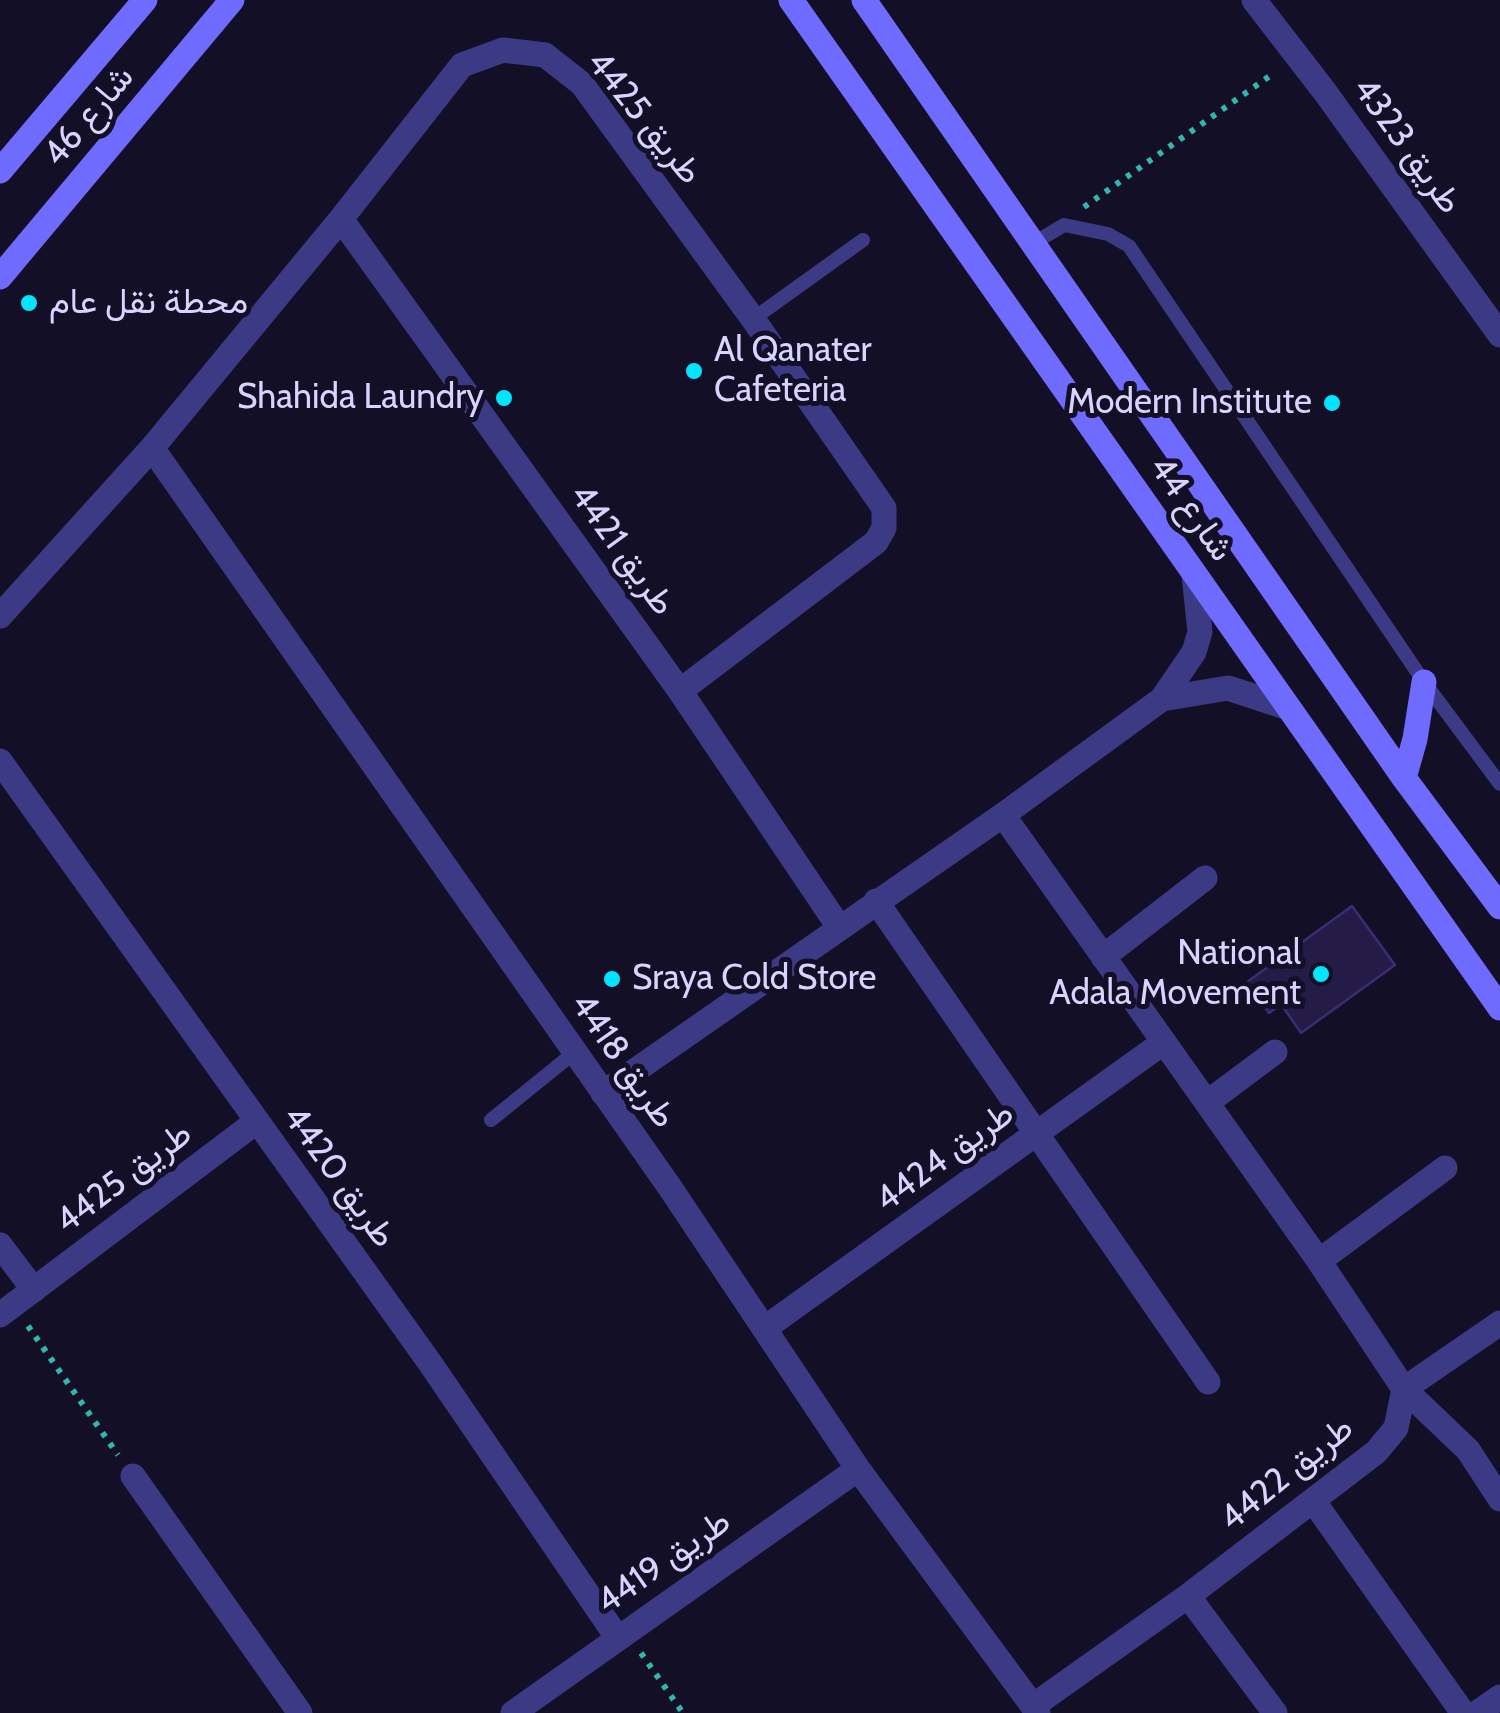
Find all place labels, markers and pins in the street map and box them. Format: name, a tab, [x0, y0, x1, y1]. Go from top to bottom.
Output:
place label: محطة نقل عام	[49, 282, 248, 324]
marker: محطة نقل عام	[18, 292, 40, 314]
place label: Al Qanater Cafeteria	[714, 330, 872, 412]
marker: Al Qanater Cafeteria	[683, 360, 705, 382]
place label: Shahida Laundry	[237, 377, 484, 419]
place label: Modern Institute	[1067, 382, 1312, 424]
marker: Shahida Laundry	[493, 387, 515, 409]
marker: Modern Institute	[1321, 392, 1343, 414]
place label: National Adala Movement	[1049, 933, 1301, 1015]
place label: Sraya Cold Store	[632, 958, 876, 1000]
marker: National Adala Movement	[1310, 963, 1332, 985]
marker: Sraya Cold Store	[601, 968, 623, 990]

